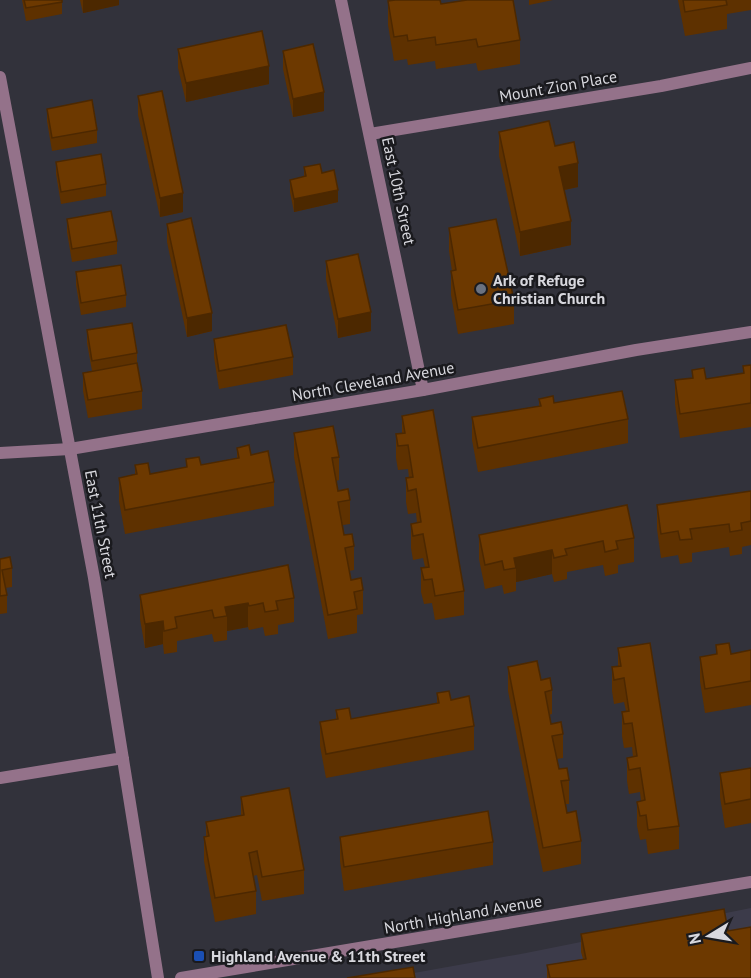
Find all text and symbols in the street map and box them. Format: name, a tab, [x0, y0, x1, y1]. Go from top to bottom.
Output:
street label: Mount Zion Place	[498, 66, 618, 106]
street label: East 10th Street	[378, 135, 420, 247]
place label: Ark of Refuge Christian Church	[493, 270, 605, 308]
marker: Ark of Refuge Christian Church	[474, 282, 488, 296]
street label: North Cleveland Avenue	[290, 357, 456, 405]
street label: East 11th Street	[81, 468, 121, 580]
street label: North Highland Avenue	[383, 890, 543, 938]
north arrow	[679, 906, 739, 966]
text: N	[683, 932, 705, 946]
place label: Highland Avenue & 11th Street	[211, 946, 426, 966]
marker: Highland Avenue & 11th Street	[192, 949, 206, 963]

